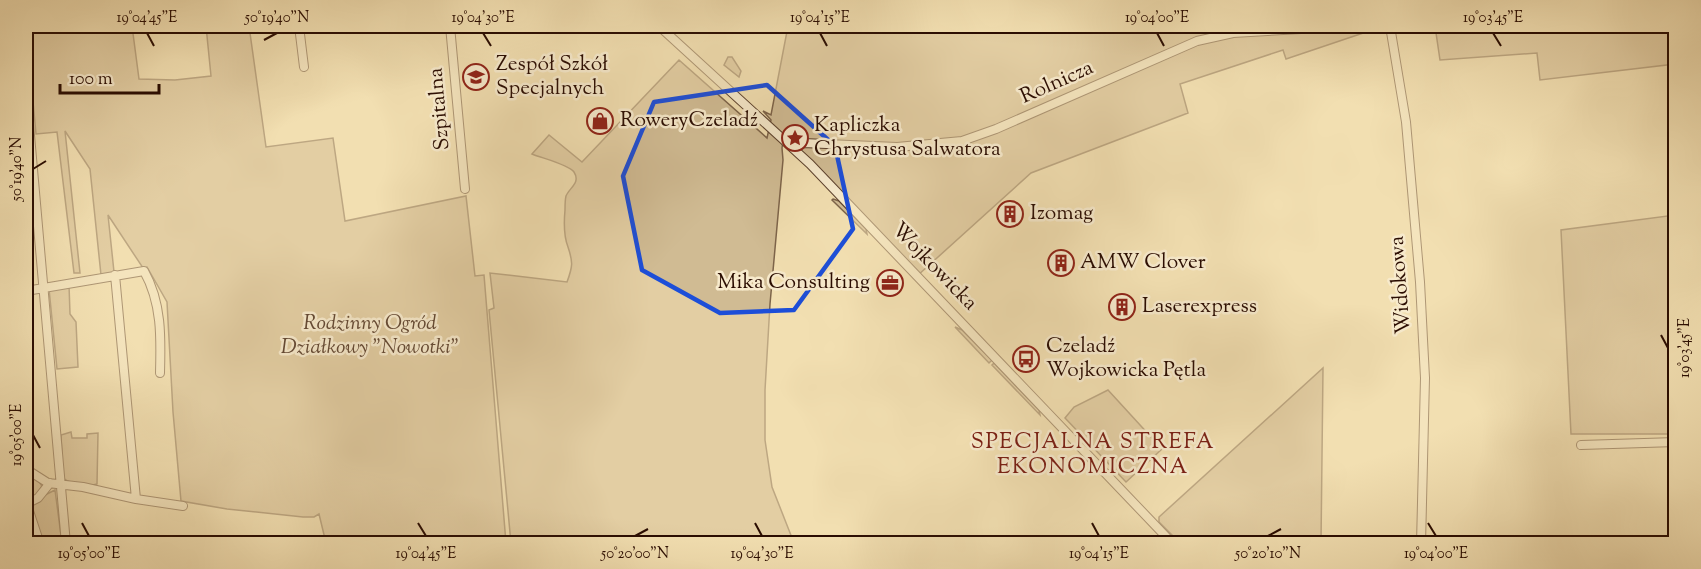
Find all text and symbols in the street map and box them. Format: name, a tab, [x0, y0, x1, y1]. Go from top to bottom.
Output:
text: 19°04'45"E	[117, 8, 177, 29]
text: 50°19'40"N	[244, 8, 309, 29]
text: 19°04'30"E	[451, 8, 515, 29]
text: 19°04'15"E	[790, 8, 850, 29]
text: 19°04'00"E	[1125, 8, 1189, 29]
text: 19°03'45"E	[1463, 8, 1523, 29]
place label: Zespół Szkół Specjalnych	[496, 50, 608, 104]
street label: Rolnicza	[1016, 53, 1099, 112]
scale bar	[60, 57, 159, 95]
school or university icon: Zespół Szkół Specjalnych	[461, 62, 491, 92]
street label: Szpitalna	[421, 66, 459, 152]
text: 100 m	[69, 67, 113, 93]
shop icon: RoweryCzeladź	[585, 106, 615, 136]
place label: RoweryCzeladź	[620, 106, 758, 136]
place label: Kapliczka Chrystusa Salwatora	[814, 111, 1001, 165]
place icon: Kapliczka Chrystusa Salwatora	[780, 123, 810, 153]
text: 50°19'40"N	[7, 137, 28, 202]
building icon: Izomag	[995, 199, 1025, 229]
place label: Izomag	[1030, 199, 1093, 229]
street label: Wojkowicka	[884, 216, 984, 318]
street label: Widokowa	[1383, 235, 1419, 335]
building icon: AMW Clover	[1046, 248, 1076, 278]
place label: AMW Clover	[1080, 248, 1206, 278]
place label: Mika Consulting	[717, 268, 870, 298]
office icon: Mika Consulting	[875, 268, 905, 298]
building icon: Laserexpress	[1107, 292, 1137, 322]
place label: Laserexpress	[1142, 292, 1257, 322]
park label: Rodzinny Ogród Działkowy "Nowotki"	[281, 309, 459, 363]
text: 19°03'45"E	[1675, 318, 1696, 378]
place label: Czeladź Wojkowicka Pętla	[1046, 332, 1207, 386]
bus stop icon: Czeladź Wojkowicka Pętla	[1011, 344, 1041, 374]
text: 19°05'00"E	[7, 404, 28, 466]
district label: SPECJALNA STREFA EKONOMICZNA	[971, 427, 1215, 484]
text: 19°05'00"E	[58, 544, 120, 565]
text: 19°04'45"E	[396, 544, 456, 565]
text: 50°20'00"N	[600, 544, 669, 565]
text: 19°04'30"E	[730, 544, 794, 565]
text: 19°04'15"E	[1069, 544, 1129, 565]
text: 50°20'10"N	[1234, 544, 1301, 565]
text: 19°04'00"E	[1404, 544, 1468, 565]

